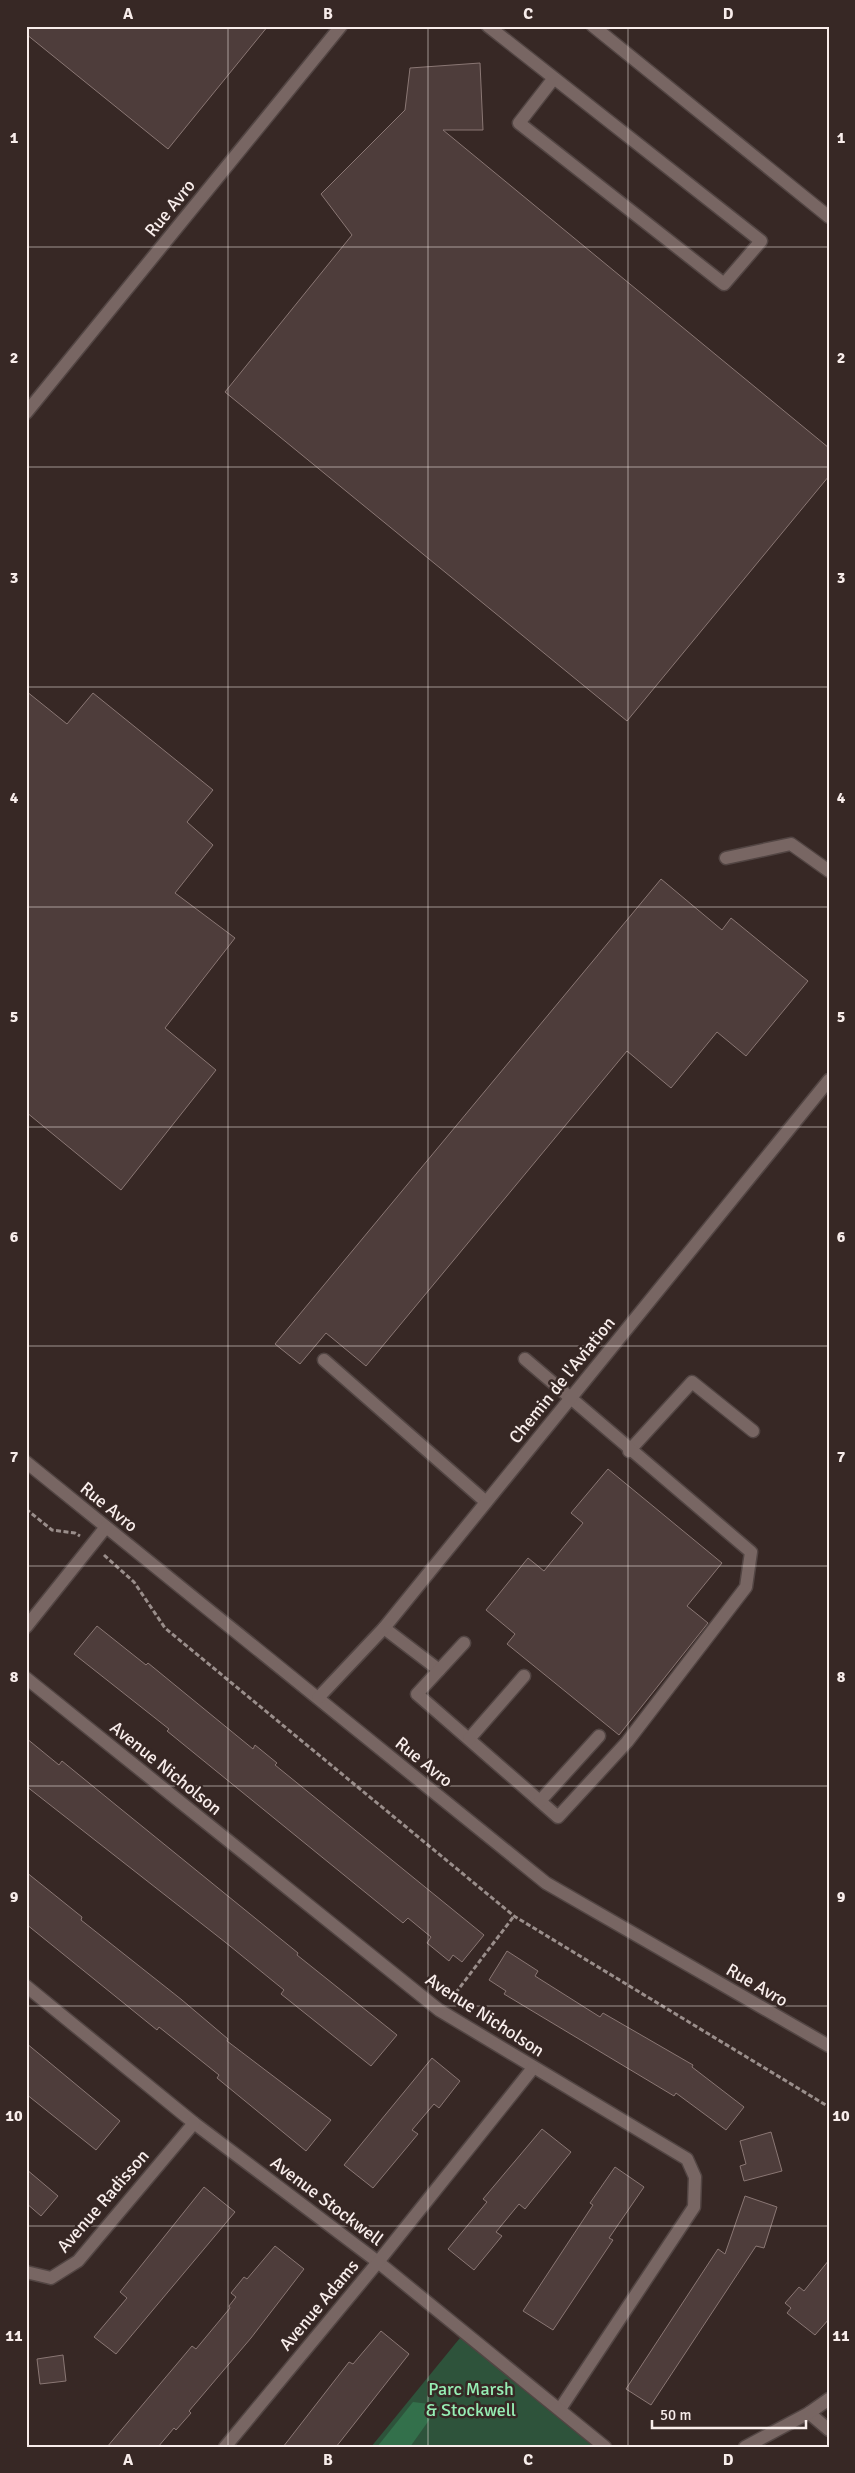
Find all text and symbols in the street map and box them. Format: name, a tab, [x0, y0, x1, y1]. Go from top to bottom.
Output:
text: A	[123, 4, 134, 24]
text: B	[323, 4, 333, 24]
text: C	[523, 4, 533, 24]
text: D	[723, 4, 734, 24]
text: 1	[10, 128, 19, 148]
text: 1	[837, 128, 846, 148]
street label: Rue Avro	[140, 175, 200, 241]
text: 2	[10, 348, 18, 368]
text: 2	[837, 348, 845, 368]
text: 3	[10, 568, 18, 588]
text: 3	[837, 568, 845, 588]
text: 4	[10, 788, 19, 808]
text: 4	[837, 788, 846, 808]
text: 5	[10, 1007, 18, 1027]
text: 5	[837, 1007, 845, 1027]
text: 6	[10, 1227, 19, 1247]
text: 6	[837, 1227, 846, 1247]
street label: Chemin de l'Aviation	[504, 1312, 620, 1448]
text: 7	[10, 1447, 19, 1467]
text: 7	[837, 1447, 846, 1467]
street label: Rue Avro	[76, 1477, 142, 1537]
text: 8	[10, 1667, 19, 1687]
text: 8	[837, 1667, 846, 1687]
street label: Avenue Nicholson	[106, 1716, 226, 1820]
street label: Rue Avro	[391, 1732, 457, 1792]
text: 9	[10, 1887, 19, 1907]
text: 9	[837, 1887, 846, 1907]
street label: Rue Avro	[722, 1959, 792, 2011]
street label: Avenue Nicholson	[421, 1968, 549, 2062]
text: 10	[5, 2106, 23, 2126]
text: 10	[832, 2106, 850, 2126]
street label: Avenue Radisson	[52, 2145, 154, 2257]
street label: Avenue Stockwell	[266, 2151, 388, 2251]
street label: Avenue Adams	[275, 2255, 364, 2355]
text: 11	[5, 2326, 23, 2346]
text: 11	[832, 2326, 850, 2346]
park label: Parc Marsh & Stockwell	[426, 2378, 516, 2421]
scale bar	[652, 2398, 806, 2430]
text: 50 m	[660, 2406, 691, 2424]
text: A	[123, 2450, 134, 2470]
text: B	[323, 2450, 333, 2470]
text: C	[523, 2450, 533, 2470]
text: D	[723, 2450, 734, 2470]

